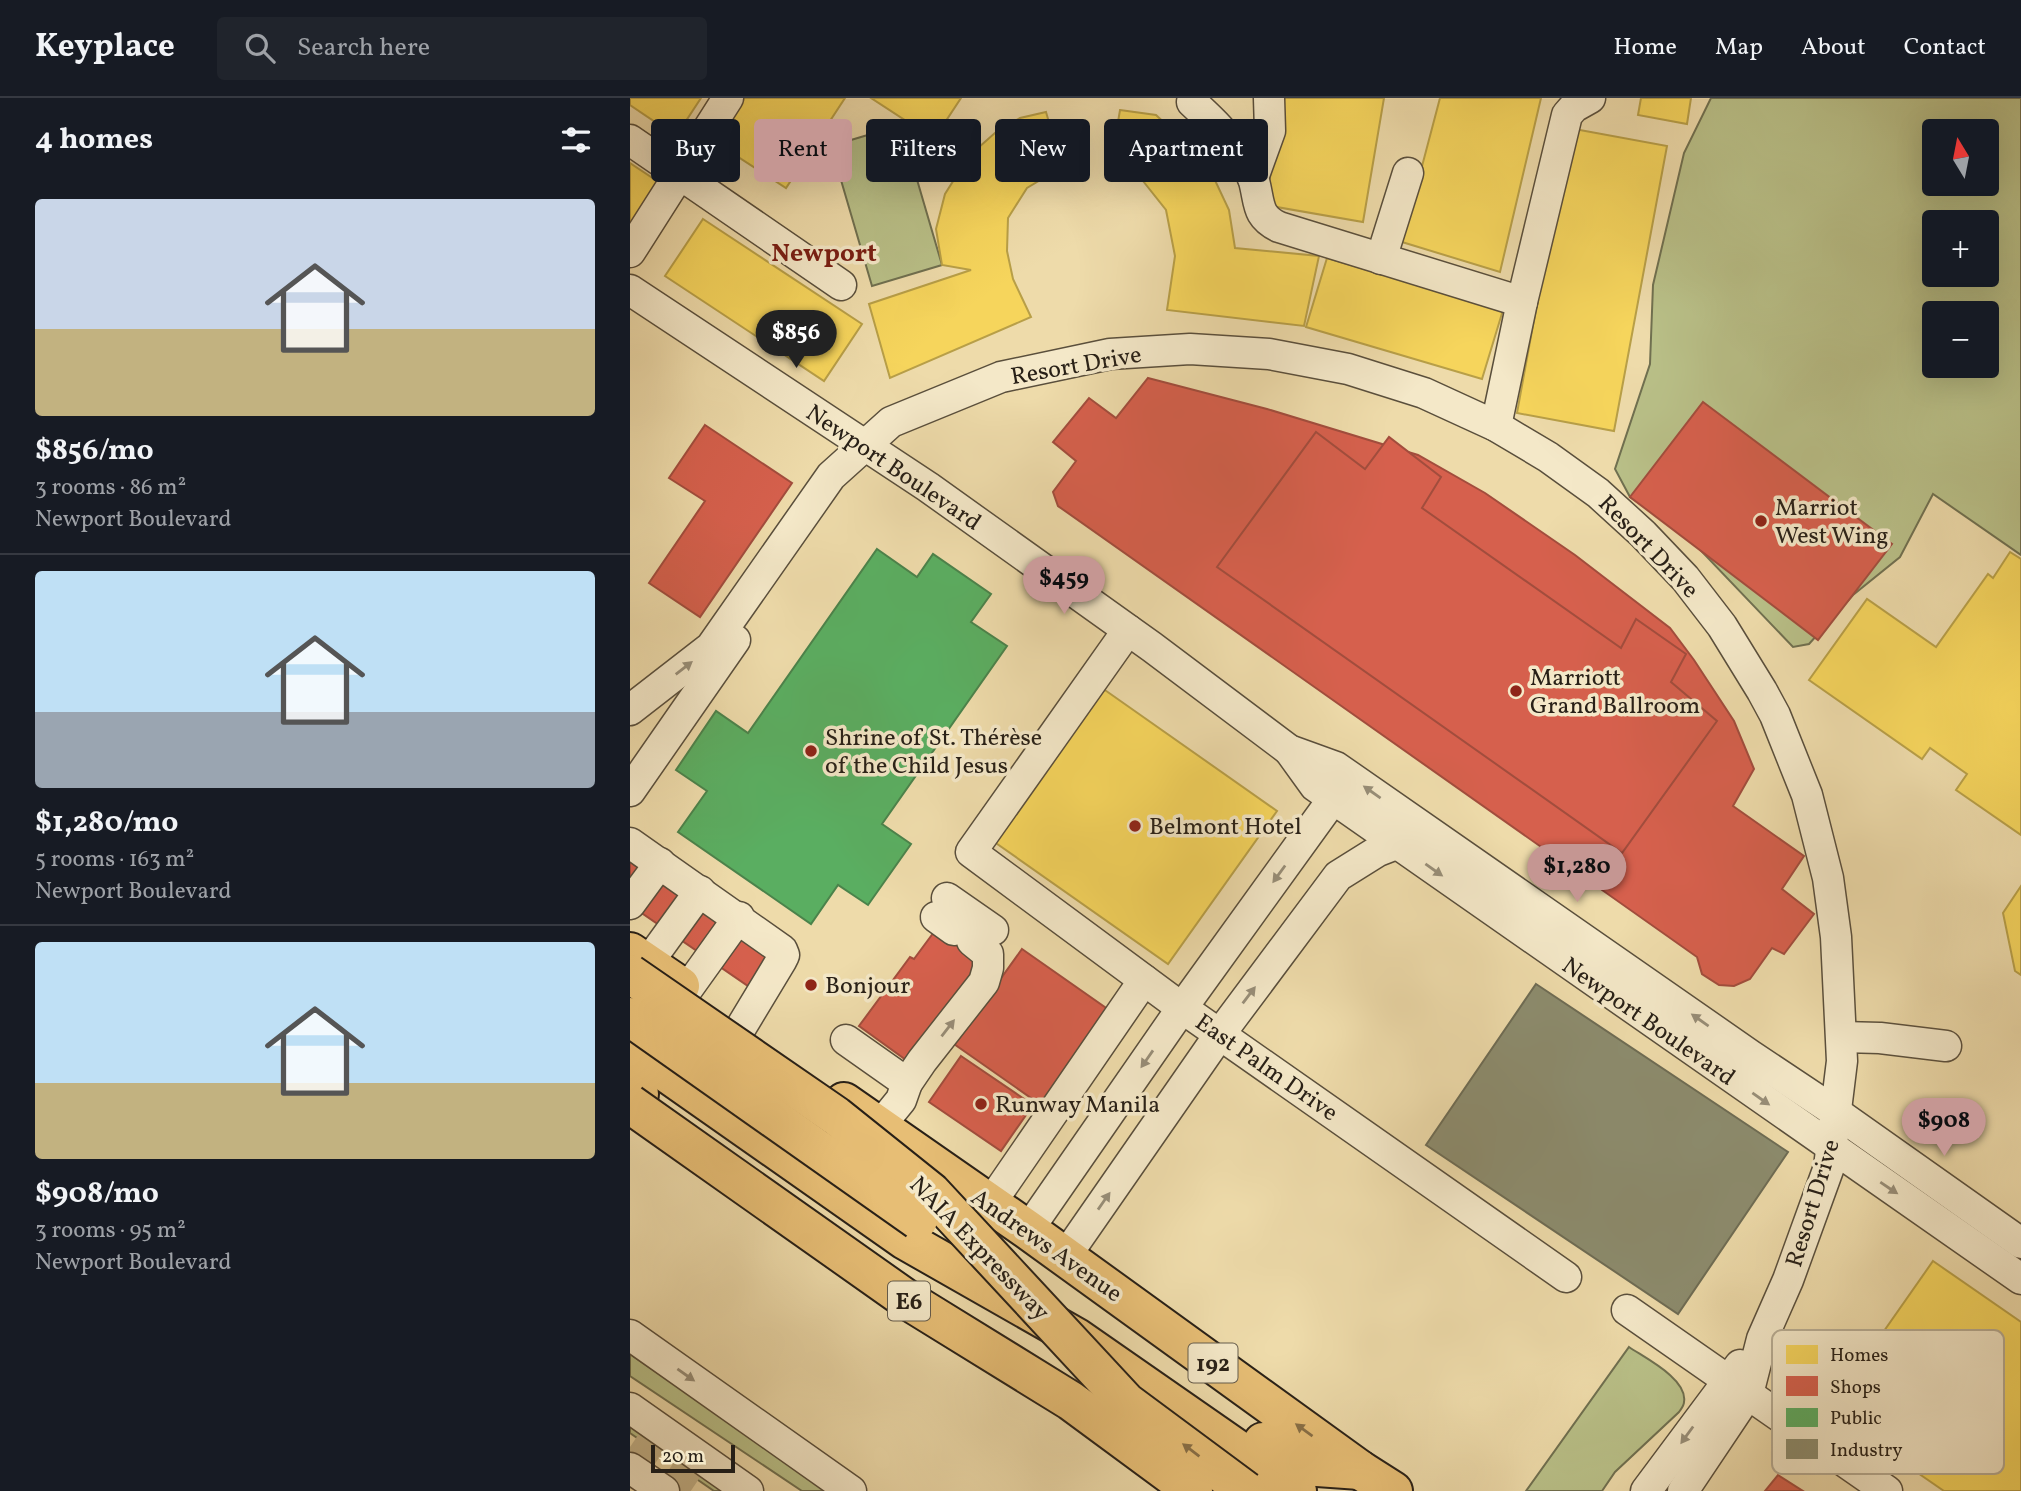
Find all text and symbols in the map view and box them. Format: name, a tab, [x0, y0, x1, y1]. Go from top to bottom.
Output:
search box	[217, 17, 707, 80]
text: Keyplace	[35, 25, 175, 71]
icon: search	[241, 29, 279, 67]
text: Search here	[297, 30, 430, 66]
text: Home	[1613, 31, 1677, 65]
text: Map	[1715, 31, 1763, 65]
text: About	[1801, 31, 1866, 65]
text: Contact	[1904, 31, 1986, 65]
text: 4 homes	[35, 119, 153, 161]
chip: Buy	[651, 119, 740, 182]
chip: Rent	[754, 119, 852, 182]
chip: Filters	[866, 119, 981, 182]
chip: New	[995, 119, 1090, 182]
chip: Apartment	[1104, 119, 1268, 182]
north arrow	[1922, 119, 1998, 196]
map controls	[1922, 119, 1999, 378]
icon: filters	[557, 121, 595, 159]
button: +	[1922, 210, 1999, 287]
district label: Newport	[771, 236, 877, 272]
icon: home	[252, 245, 378, 371]
button: −	[1922, 301, 1999, 378]
pin: $856	[755, 310, 837, 370]
text: $856	[772, 317, 820, 349]
street label: Resort Drive	[1008, 339, 1144, 395]
street label: Newport Boulevard	[798, 397, 987, 540]
text: $856/mo	[35, 430, 154, 472]
text: 3 rooms · 86 m²	[35, 472, 186, 504]
street label: Resort Drive	[1589, 488, 1706, 607]
place label: Marriot West Wing	[1775, 492, 1888, 554]
text: Newport Boulevard	[35, 504, 232, 536]
marker: Marriot West Wing	[1753, 513, 1769, 529]
pin: $459	[1023, 556, 1105, 616]
text: $459	[1039, 563, 1089, 595]
icon: home	[252, 617, 378, 743]
one-way arrow	[675, 662, 693, 676]
place label: Marriott Grand Ballroom	[1530, 662, 1700, 724]
marker: Marriott Grand Ballroom	[1508, 683, 1524, 699]
place label: Shrine of St. Thérèse of the Child Jesus	[825, 722, 1042, 784]
marker: Shrine of St. Thérèse of the Child Jesus	[803, 743, 819, 759]
one-way arrow	[1363, 785, 1381, 799]
text: $1,280/mo	[35, 802, 178, 844]
place label: Belmont Hotel	[1149, 811, 1302, 845]
marker: Belmont Hotel	[1127, 818, 1143, 834]
text: 5 rooms · 163 m²	[35, 844, 194, 876]
pin: $1,280	[1520, 844, 1634, 904]
text: $1,280	[1543, 851, 1611, 883]
one-way arrow	[1425, 863, 1443, 877]
one-way arrow	[1272, 865, 1286, 883]
text: Newport Boulevard	[35, 876, 232, 908]
street label: Newport Boulevard	[1554, 950, 1742, 1095]
place label: Bonjour	[825, 970, 910, 1004]
marker: Bonjour	[803, 977, 819, 993]
one-way arrow	[1242, 986, 1256, 1004]
icon: home	[252, 988, 378, 1114]
street label: East Palm Drive	[1187, 1007, 1344, 1131]
one-way arrow	[1690, 1014, 1709, 1027]
one-way arrow	[941, 1020, 956, 1038]
one-way arrow	[1140, 1050, 1154, 1068]
place label: Runway Manila	[995, 1089, 1160, 1123]
one-way arrow	[1752, 1092, 1770, 1106]
marker: Runway Manila	[973, 1096, 989, 1112]
pin: $908	[1903, 1098, 1985, 1158]
text: $908	[1918, 1105, 1970, 1137]
street label: Resort Drive	[1778, 1135, 1850, 1272]
street label: NAIA Expressway	[901, 1169, 1057, 1329]
text: $908/mo	[35, 1173, 159, 1215]
one-way arrow	[1880, 1181, 1898, 1195]
street label: Andrews Avenue	[963, 1182, 1129, 1312]
one-way arrow	[1097, 1192, 1111, 1210]
text: 3 rooms · 95 m²	[35, 1215, 186, 1247]
text: Newport Boulevard	[35, 1247, 232, 1279]
road number: E6	[888, 1282, 930, 1320]
legend	[1772, 1330, 2004, 1474]
text: Homes	[1830, 1343, 1888, 1369]
road number: 192	[1188, 1344, 1238, 1382]
one-way arrow	[677, 1368, 695, 1382]
text: Shops	[1830, 1375, 1881, 1401]
text: Public	[1830, 1406, 1882, 1432]
one-way arrow	[1295, 1423, 1314, 1437]
one-way arrow	[1680, 1425, 1694, 1444]
text: Industry	[1830, 1438, 1903, 1464]
scale bar	[651, 1442, 735, 1474]
one-way arrow	[1183, 1443, 1201, 1458]
text: 20 m	[662, 1444, 704, 1470]

